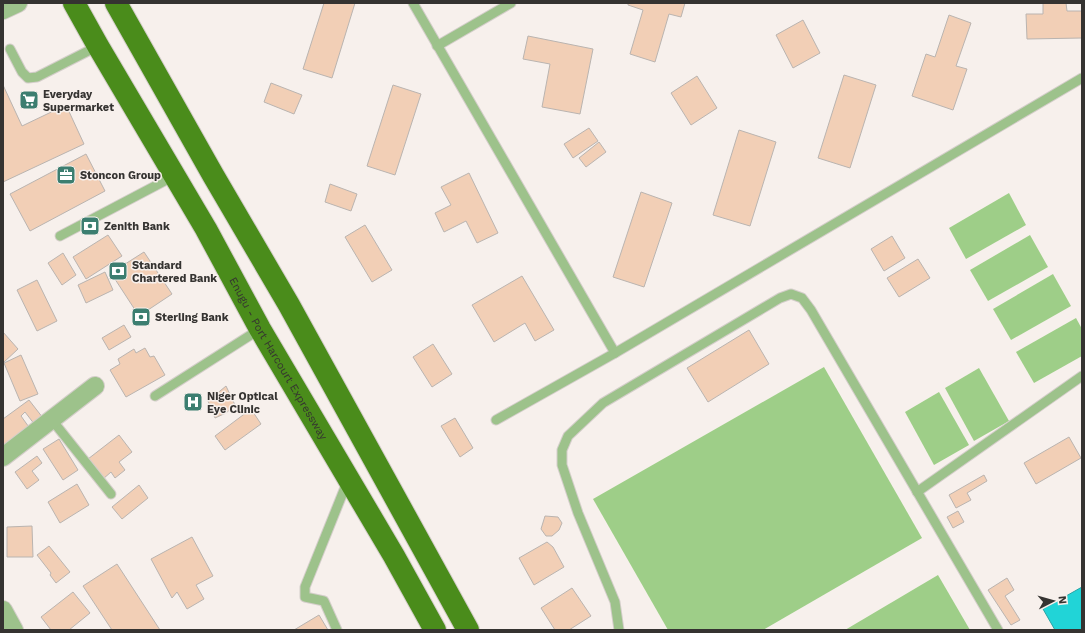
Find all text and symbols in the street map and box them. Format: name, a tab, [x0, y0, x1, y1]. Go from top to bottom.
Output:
place label: Everyday Supermarket	[43, 88, 114, 114]
supermarket icon: Everyday Supermarket	[18, 89, 40, 111]
office icon: Stoncon Group	[55, 164, 77, 186]
place label: Stoncon Group	[80, 169, 161, 182]
bank icon: Zenith Bank	[79, 215, 101, 237]
place label: Zenith Bank	[104, 220, 170, 233]
place label: Standard Chartered Bank	[132, 259, 217, 285]
bank icon: Standard Chartered Bank	[107, 260, 129, 282]
street label: Enugu - Port Harcourt Expressway	[226, 275, 330, 442]
bank icon: Sterling Bank	[130, 306, 152, 328]
place label: Sterling Bank	[155, 311, 229, 324]
place label: Niger Optical Eye Clinic	[207, 390, 278, 416]
hospital icon: Niger Optical Eye Clinic	[182, 391, 204, 413]
north arrow	[1033, 581, 1073, 621]
text: N	[1056, 595, 1069, 605]

